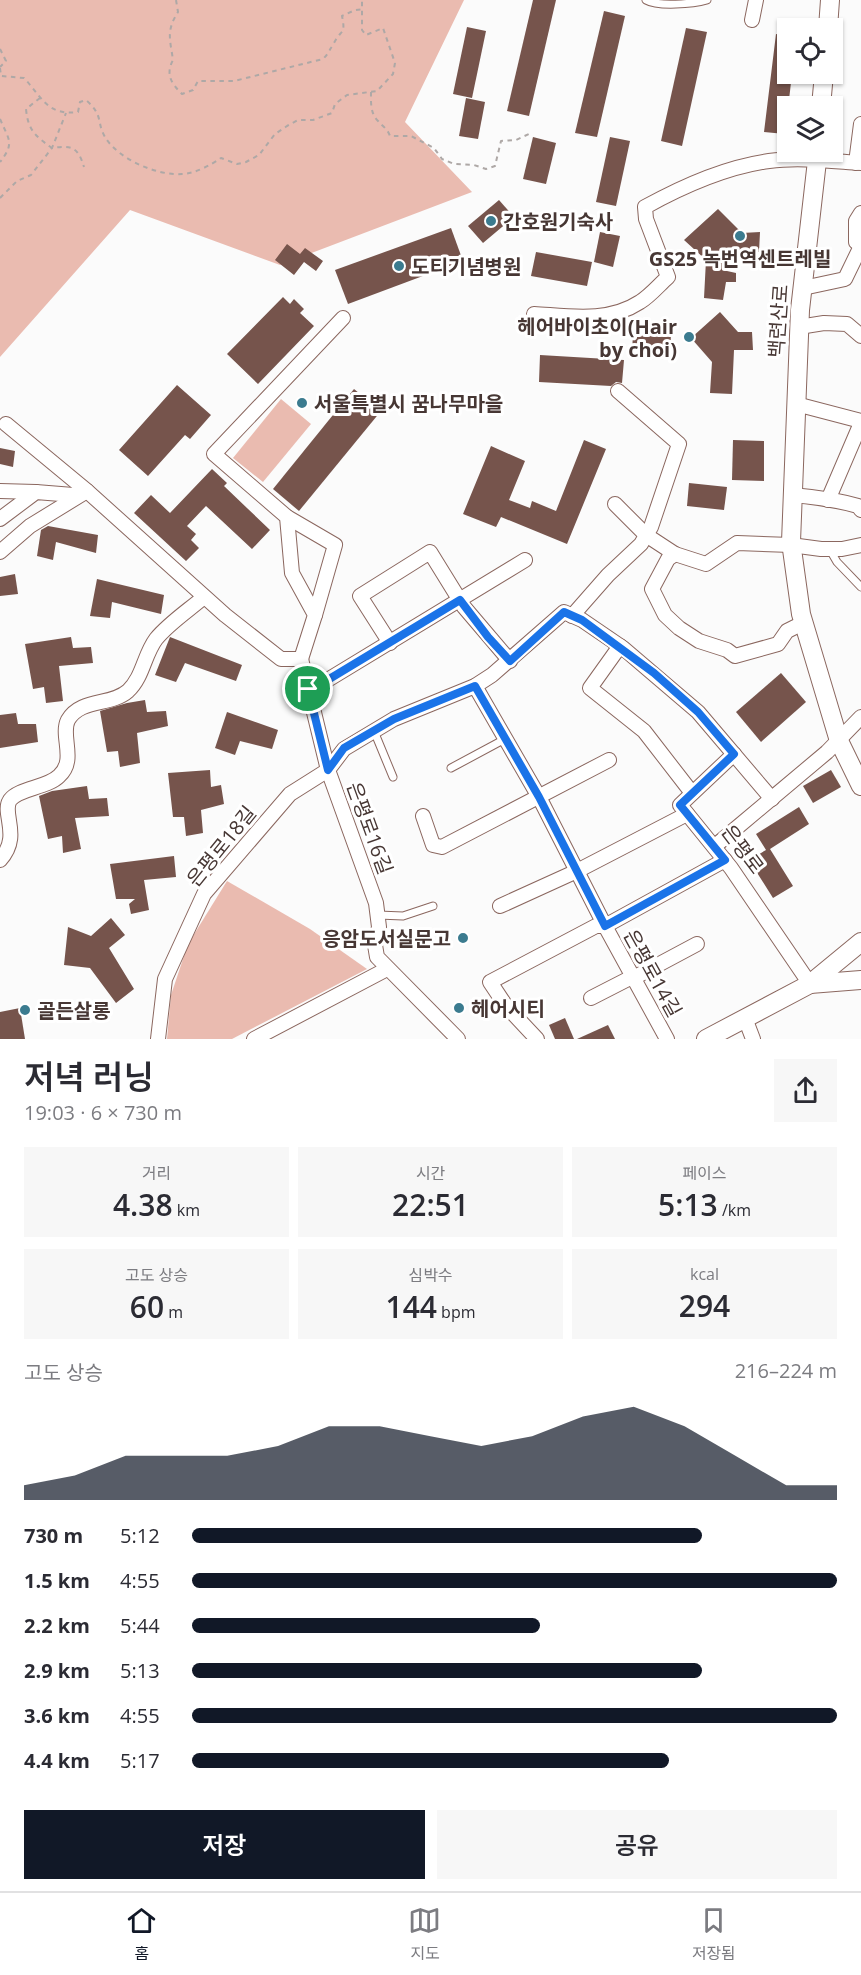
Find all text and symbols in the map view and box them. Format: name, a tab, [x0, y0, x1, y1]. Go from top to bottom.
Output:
map controls	[777, 18, 843, 162]
button: locate	[777, 18, 843, 84]
button: layers	[777, 96, 843, 162]
place label: 간호원기숙사	[503, 208, 613, 235]
marker: 간호원기숙사	[484, 214, 498, 228]
marker: GS25 녹번역센트레빌	[733, 229, 747, 243]
place label: GS25 녹번역센트레빌	[649, 245, 831, 272]
place label: 도티기념병원	[411, 253, 521, 280]
marker: 도티기념병원	[392, 259, 406, 273]
street label: 백련산로	[762, 283, 794, 359]
place label: 헤어바이초이(Hair by choi)	[517, 313, 677, 363]
marker: 헤어바이초이(Hair by choi)	[682, 330, 696, 344]
place label: 서울특별시 꿈나무마을	[314, 390, 503, 417]
marker: 서울특별시 꿈나무마을	[295, 396, 309, 410]
pin	[282, 663, 333, 714]
icon: arrive	[291, 672, 324, 705]
street label: 은평로16길	[341, 778, 399, 878]
street label: 은평로18길	[180, 800, 262, 892]
street label: 은평로	[716, 819, 770, 879]
street label: 은평로14길	[618, 924, 688, 1022]
place label: 응암도서실문고	[322, 925, 451, 952]
marker: 응암도서실문고	[456, 931, 470, 945]
place label: 헤어시티	[471, 995, 545, 1022]
place label: 골든살롱	[37, 997, 111, 1024]
marker: 헤어시티	[452, 1001, 466, 1015]
marker: 골든살롱	[18, 1003, 32, 1017]
text: 저녁 러닝	[24, 1054, 154, 1099]
button: share	[774, 1059, 837, 1122]
text: 19:03 · 6 × 730 m	[24, 1099, 182, 1126]
text: 거리	[142, 1162, 171, 1184]
text: 시간	[416, 1162, 445, 1184]
text: 페이스	[682, 1162, 727, 1184]
text: 4.38	[113, 1184, 173, 1225]
text: 22:51	[392, 1184, 469, 1225]
text: 5:13	[658, 1184, 718, 1225]
text: km	[173, 1199, 200, 1221]
text: /km	[718, 1199, 751, 1221]
text: kcal	[690, 1263, 719, 1285]
text: 고도 상승	[125, 1264, 188, 1286]
text: 심박수	[408, 1264, 453, 1286]
text: 294	[679, 1285, 730, 1326]
text: 60	[130, 1286, 164, 1327]
text: 144	[385, 1286, 437, 1327]
text: m	[164, 1301, 183, 1323]
text: bpm	[437, 1301, 476, 1323]
text: 216–224 m	[735, 1357, 837, 1384]
text: 고도 상승	[24, 1359, 103, 1386]
text: 730 m	[24, 1522, 83, 1549]
text: 5:12	[120, 1522, 160, 1549]
text: 1.5 km	[24, 1567, 90, 1594]
text: 4:55	[120, 1567, 160, 1594]
text: 2.2 km	[24, 1612, 90, 1639]
text: 5:44	[120, 1612, 160, 1639]
text: 2.9 km	[24, 1657, 90, 1684]
text: 5:13	[120, 1657, 160, 1684]
text: 3.6 km	[24, 1702, 90, 1729]
text: 4:55	[120, 1702, 160, 1729]
text: 4.4 km	[24, 1747, 90, 1774]
text: 5:17	[120, 1747, 160, 1774]
button: 저장	[24, 1810, 425, 1879]
button: 공유	[437, 1810, 837, 1879]
tab: 홈	[125, 1904, 158, 1964]
tab: 지도	[408, 1904, 441, 1964]
tab: 저장됨	[692, 1904, 736, 1964]

